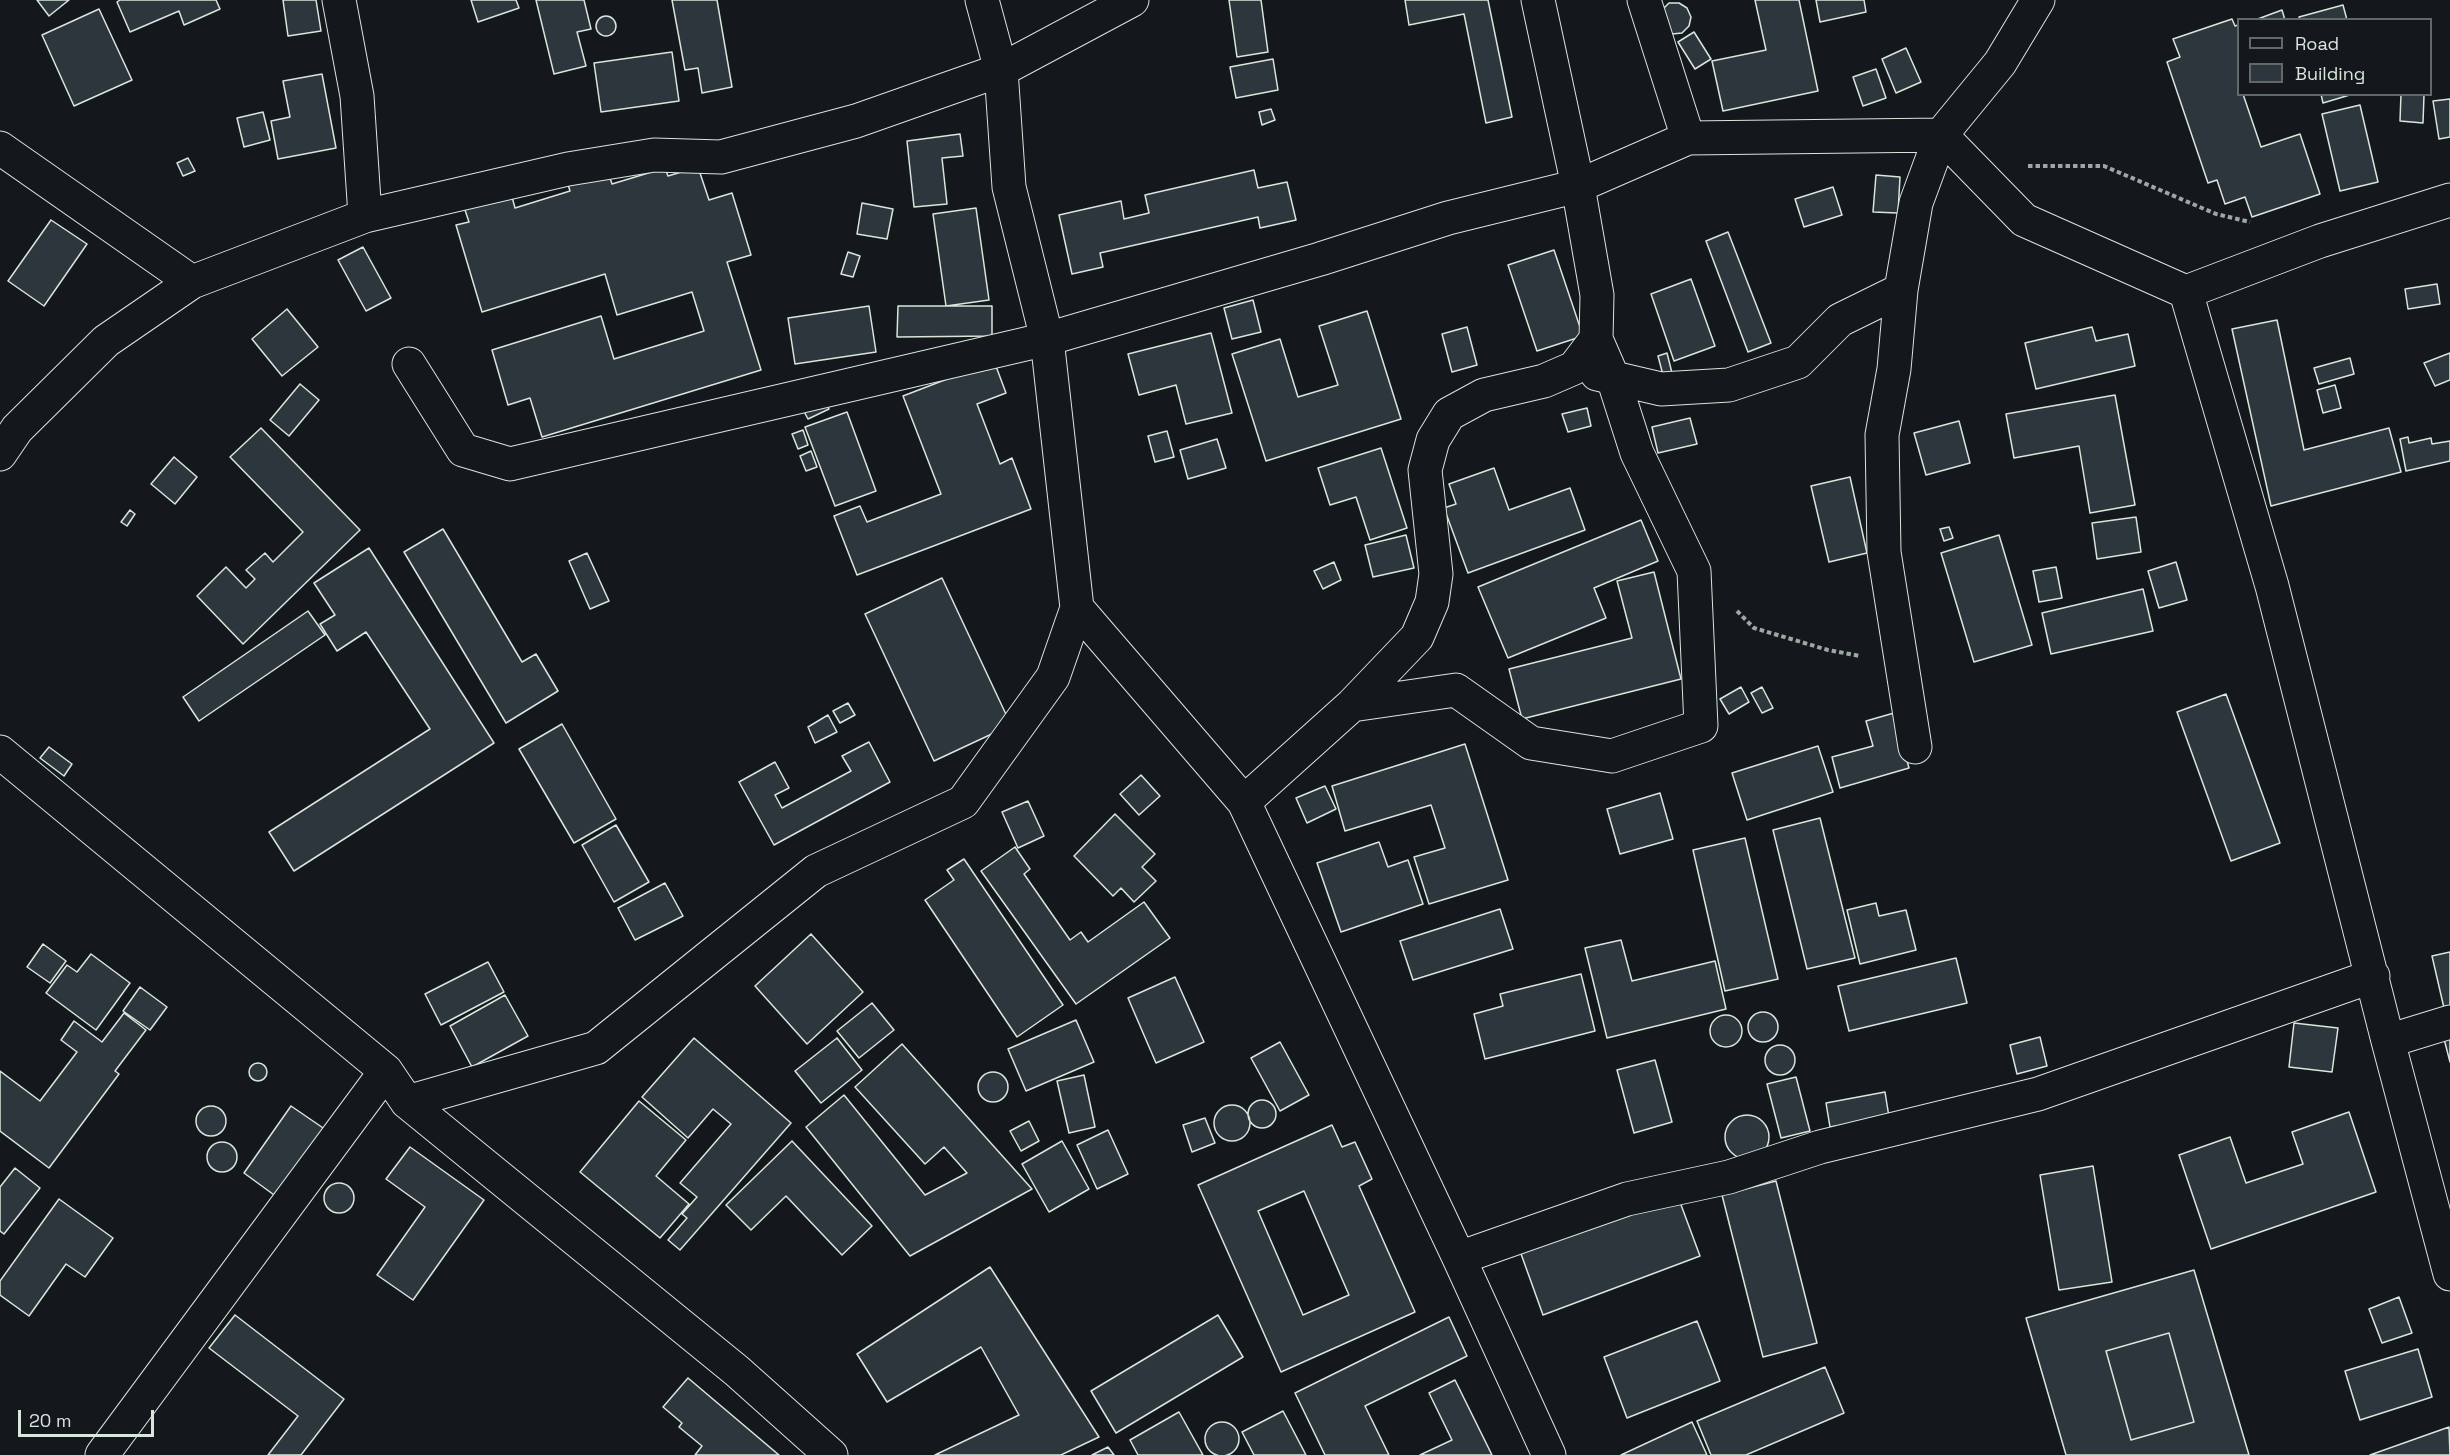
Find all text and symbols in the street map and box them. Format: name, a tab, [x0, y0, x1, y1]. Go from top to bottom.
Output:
legend	[2237, 18, 2432, 96]
text: Road	[2295, 32, 2339, 55]
text: Building	[2295, 62, 2365, 85]
scale bar	[21, 1398, 158, 1436]
text: 20 m	[29, 1409, 72, 1432]

